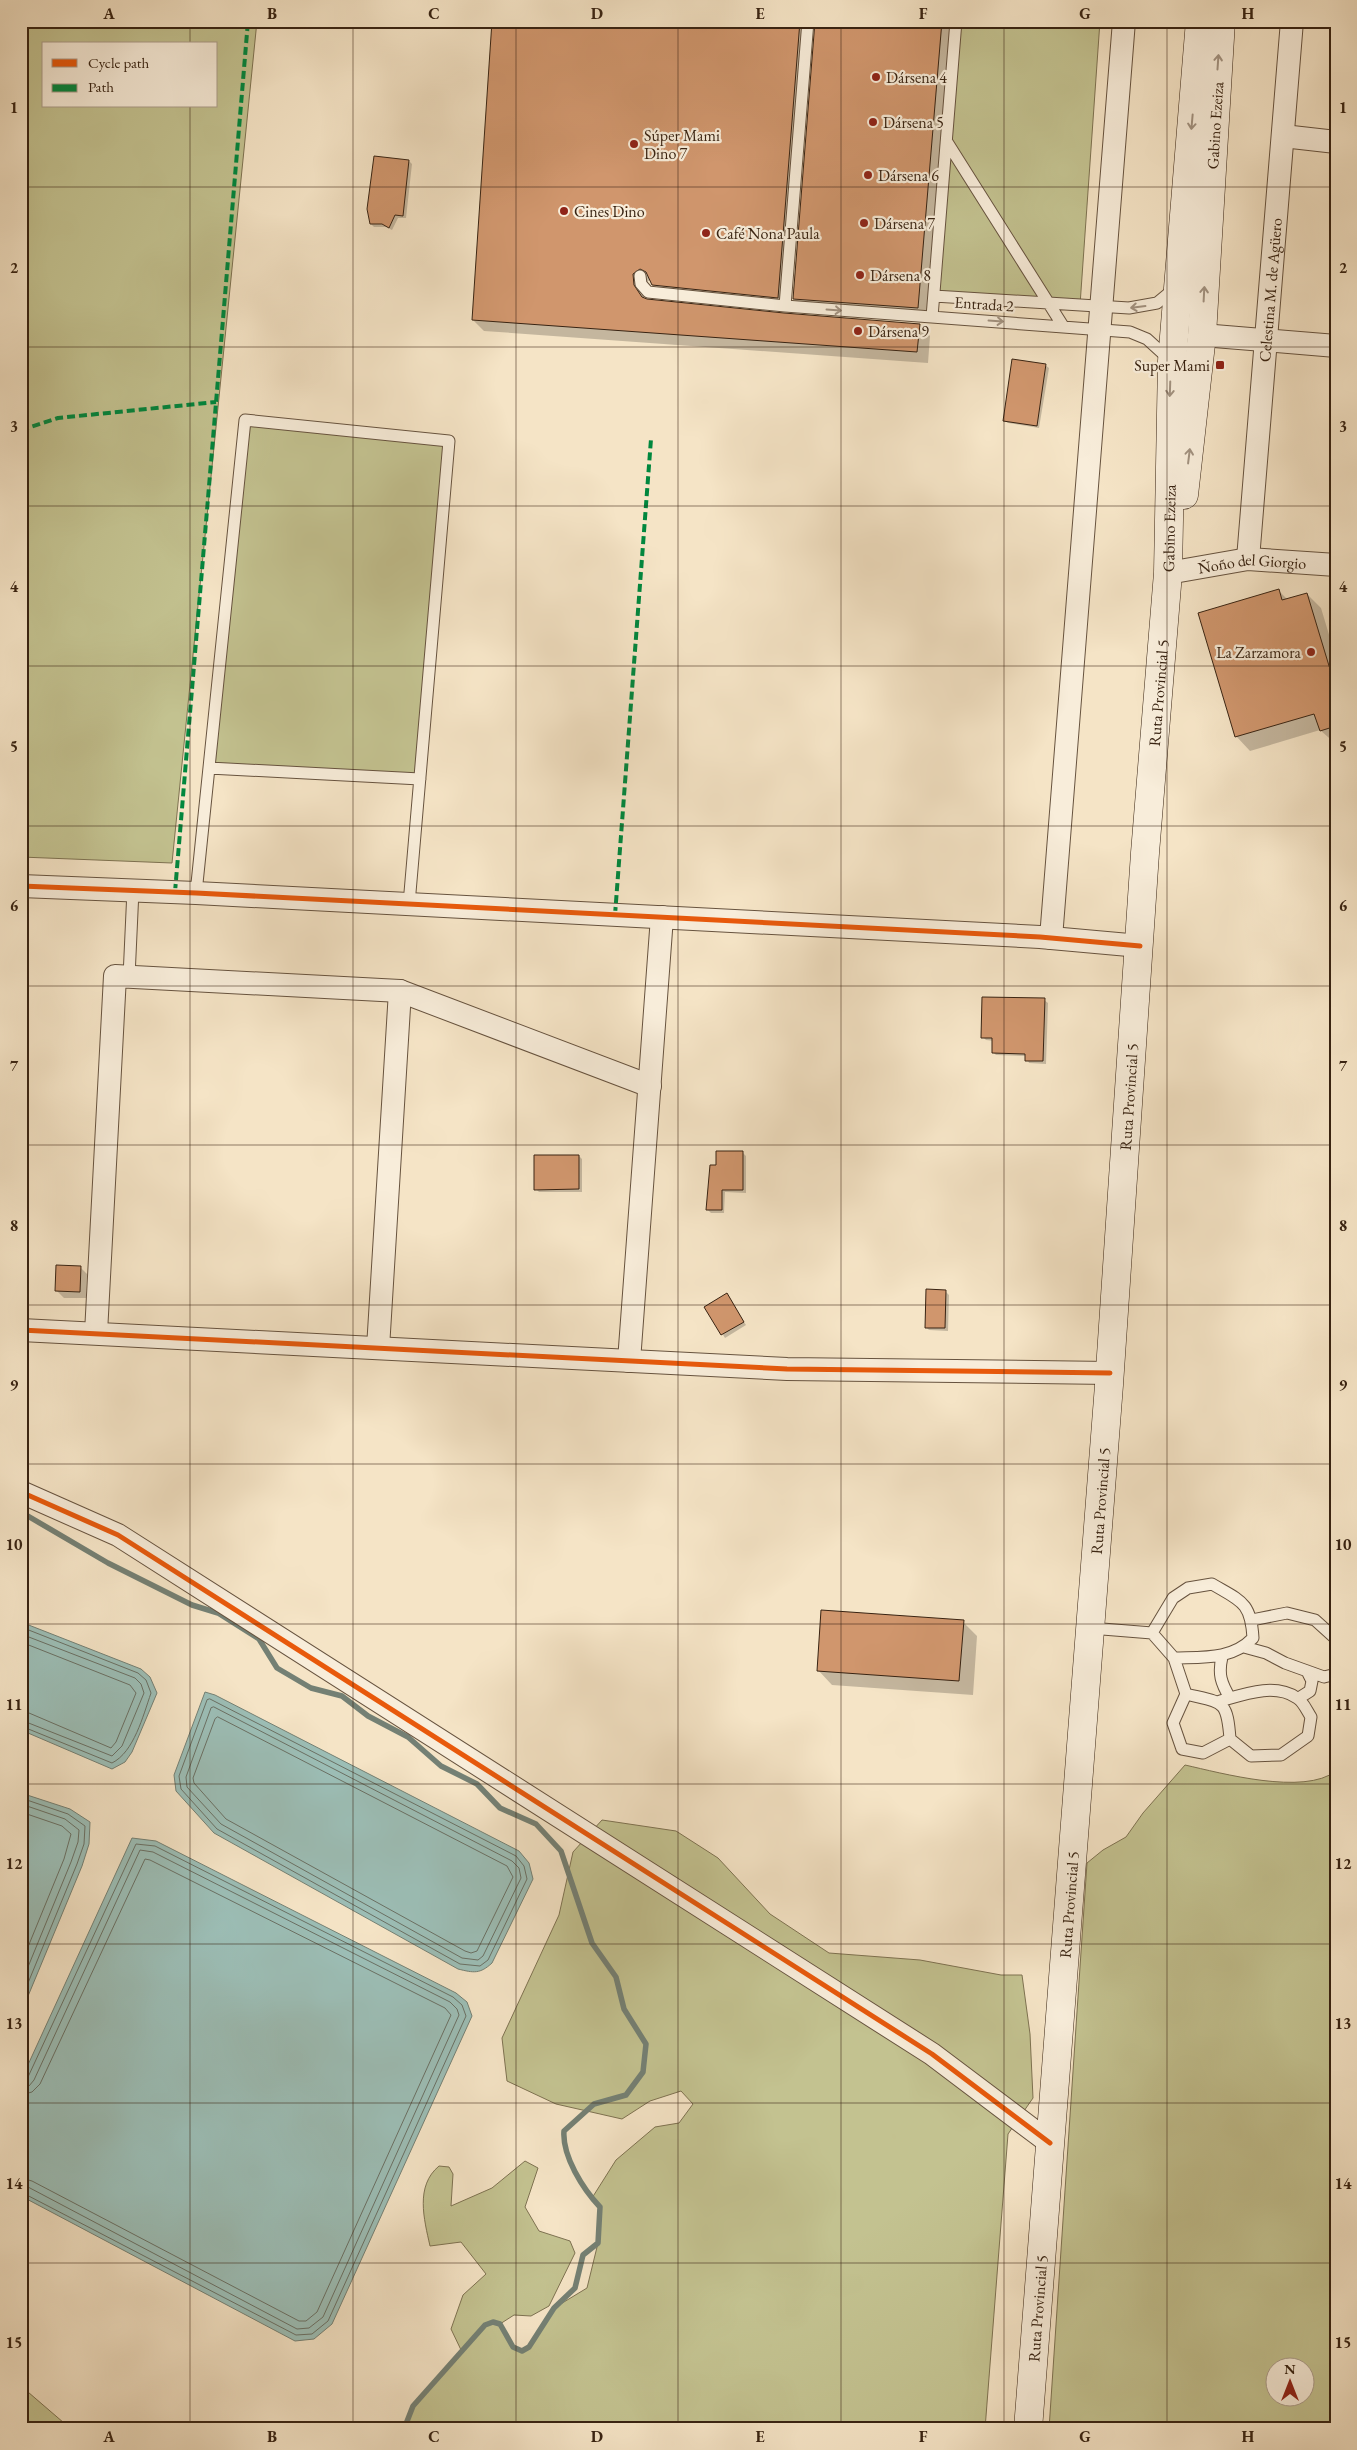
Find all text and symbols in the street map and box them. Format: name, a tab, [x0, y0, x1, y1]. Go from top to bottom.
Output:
text: A	[102, 3, 115, 24]
text: B	[267, 3, 277, 24]
text: C	[428, 3, 440, 24]
text: D	[591, 3, 603, 24]
text: E	[755, 3, 765, 24]
text: F	[919, 3, 928, 24]
text: G	[1079, 3, 1091, 24]
text: H	[1242, 3, 1255, 24]
legend	[42, 42, 218, 108]
text: Cycle path	[88, 53, 150, 72]
one-way arrow	[1213, 54, 1223, 70]
place label: Dársena 4	[886, 67, 947, 88]
marker: Dársena 4	[870, 71, 882, 83]
text: Path	[88, 77, 114, 96]
street label: Gabino Ezeiza	[1202, 80, 1228, 170]
text: 1	[10, 97, 18, 118]
text: 1	[1339, 97, 1347, 118]
place label: Dársena 5	[883, 112, 944, 133]
one-way arrow	[1187, 114, 1197, 130]
marker: Dársena 5	[867, 116, 879, 128]
place label: Súper Mami Dino 7	[644, 125, 720, 164]
marker: Súper Mami Dino 7	[628, 138, 640, 150]
place label: Dársena 6	[878, 165, 939, 186]
marker: Dársena 6	[862, 169, 874, 181]
place label: Cines Dino	[574, 201, 645, 222]
marker: Cines Dino	[558, 205, 570, 217]
place label: Dársena 7	[874, 213, 935, 234]
marker: Dársena 7	[858, 217, 870, 229]
street label: Celestina M. de Agüero	[1254, 217, 1286, 363]
place label: Café Nona Paula	[716, 223, 820, 244]
marker: Café Nona Paula	[700, 227, 712, 239]
text: 2	[10, 257, 19, 278]
text: 2	[1339, 257, 1348, 278]
place label: Dársena 8	[870, 265, 931, 286]
marker: Dársena 8	[854, 269, 866, 281]
one-way arrow	[1200, 286, 1209, 302]
street label: Entrada 2	[954, 291, 1015, 317]
one-way arrow	[1130, 302, 1146, 312]
one-way arrow	[826, 305, 842, 314]
one-way arrow	[988, 317, 1004, 326]
place label: Dársena 9	[868, 321, 929, 342]
marker: Dársena 9	[852, 325, 864, 337]
place label: Super Mami	[1134, 355, 1210, 376]
marker: Super Mami	[1214, 359, 1226, 371]
one-way arrow	[1166, 381, 1175, 397]
text: 3	[10, 416, 18, 437]
text: 3	[1339, 416, 1347, 437]
one-way arrow	[1184, 448, 1194, 464]
street label: Gabino Ezeiza	[1158, 484, 1180, 572]
street label: Ñoño del Giorgio	[1196, 548, 1307, 578]
text: 4	[10, 576, 19, 597]
text: 4	[1339, 576, 1348, 597]
street label: Ruta Provincial 5	[1143, 639, 1173, 747]
place label: La Zarzamora	[1216, 642, 1302, 663]
marker: La Zarzamora	[1305, 646, 1317, 658]
text: 5	[10, 736, 18, 757]
text: 5	[1339, 736, 1347, 757]
text: 6	[10, 895, 19, 916]
text: 6	[1339, 895, 1348, 916]
street label: Ruta Provincial 5	[1114, 1043, 1143, 1151]
text: 7	[10, 1055, 19, 1076]
text: 7	[1339, 1055, 1348, 1076]
text: 8	[10, 1215, 18, 1236]
text: 8	[1339, 1215, 1347, 1236]
text: 9	[10, 1374, 19, 1395]
text: 9	[1339, 1374, 1348, 1395]
street label: Ruta Provincial 5	[1085, 1446, 1115, 1555]
text: 10	[6, 1534, 23, 1555]
text: 10	[1335, 1534, 1352, 1555]
text: 11	[6, 1694, 22, 1715]
text: 11	[1335, 1694, 1351, 1715]
street label: Ruta Provincial 5	[1054, 1850, 1083, 1959]
text: 12	[6, 1853, 23, 1874]
text: 12	[1335, 1853, 1352, 1874]
text: 13	[6, 2013, 22, 2034]
text: 13	[1335, 2013, 1351, 2034]
text: 14	[6, 2173, 23, 2194]
text: 14	[1335, 2173, 1352, 2194]
street label: Ruta Provincial 5	[1023, 2254, 1052, 2363]
text: 15	[6, 2332, 22, 2353]
text: 15	[1335, 2332, 1351, 2353]
north arrow	[1264, 2358, 1314, 2408]
text: N	[1284, 2360, 1296, 2378]
text: A	[102, 2426, 115, 2447]
text: B	[267, 2426, 277, 2447]
text: C	[428, 2426, 440, 2447]
text: D	[591, 2426, 603, 2447]
text: E	[755, 2426, 765, 2447]
text: F	[919, 2426, 928, 2447]
text: G	[1079, 2426, 1091, 2447]
text: H	[1242, 2426, 1255, 2447]

